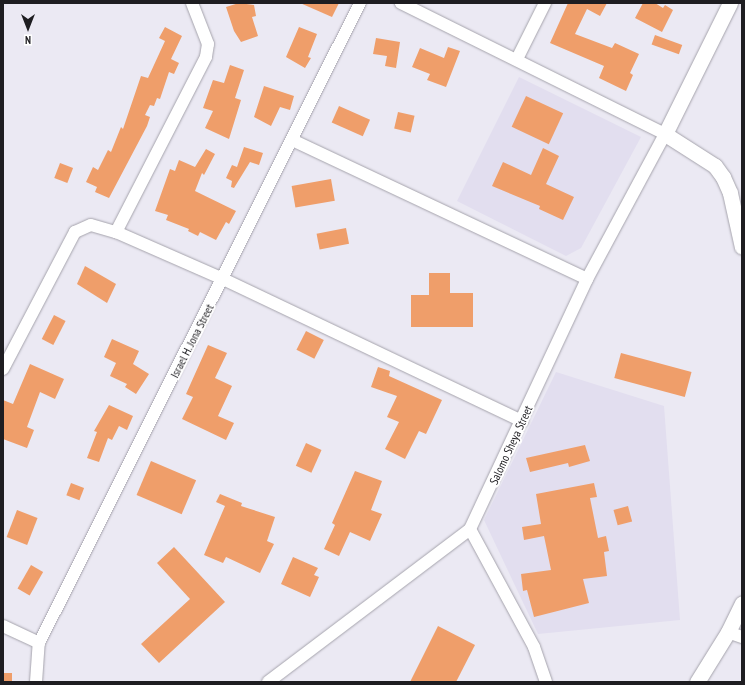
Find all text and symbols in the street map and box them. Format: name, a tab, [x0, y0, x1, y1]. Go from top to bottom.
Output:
north arrow	[8, 8, 48, 48]
text: N	[25, 33, 31, 47]
street label: Israel H. Jona Street	[167, 301, 217, 381]
street label: Salomo Sheya Street	[486, 403, 536, 487]

